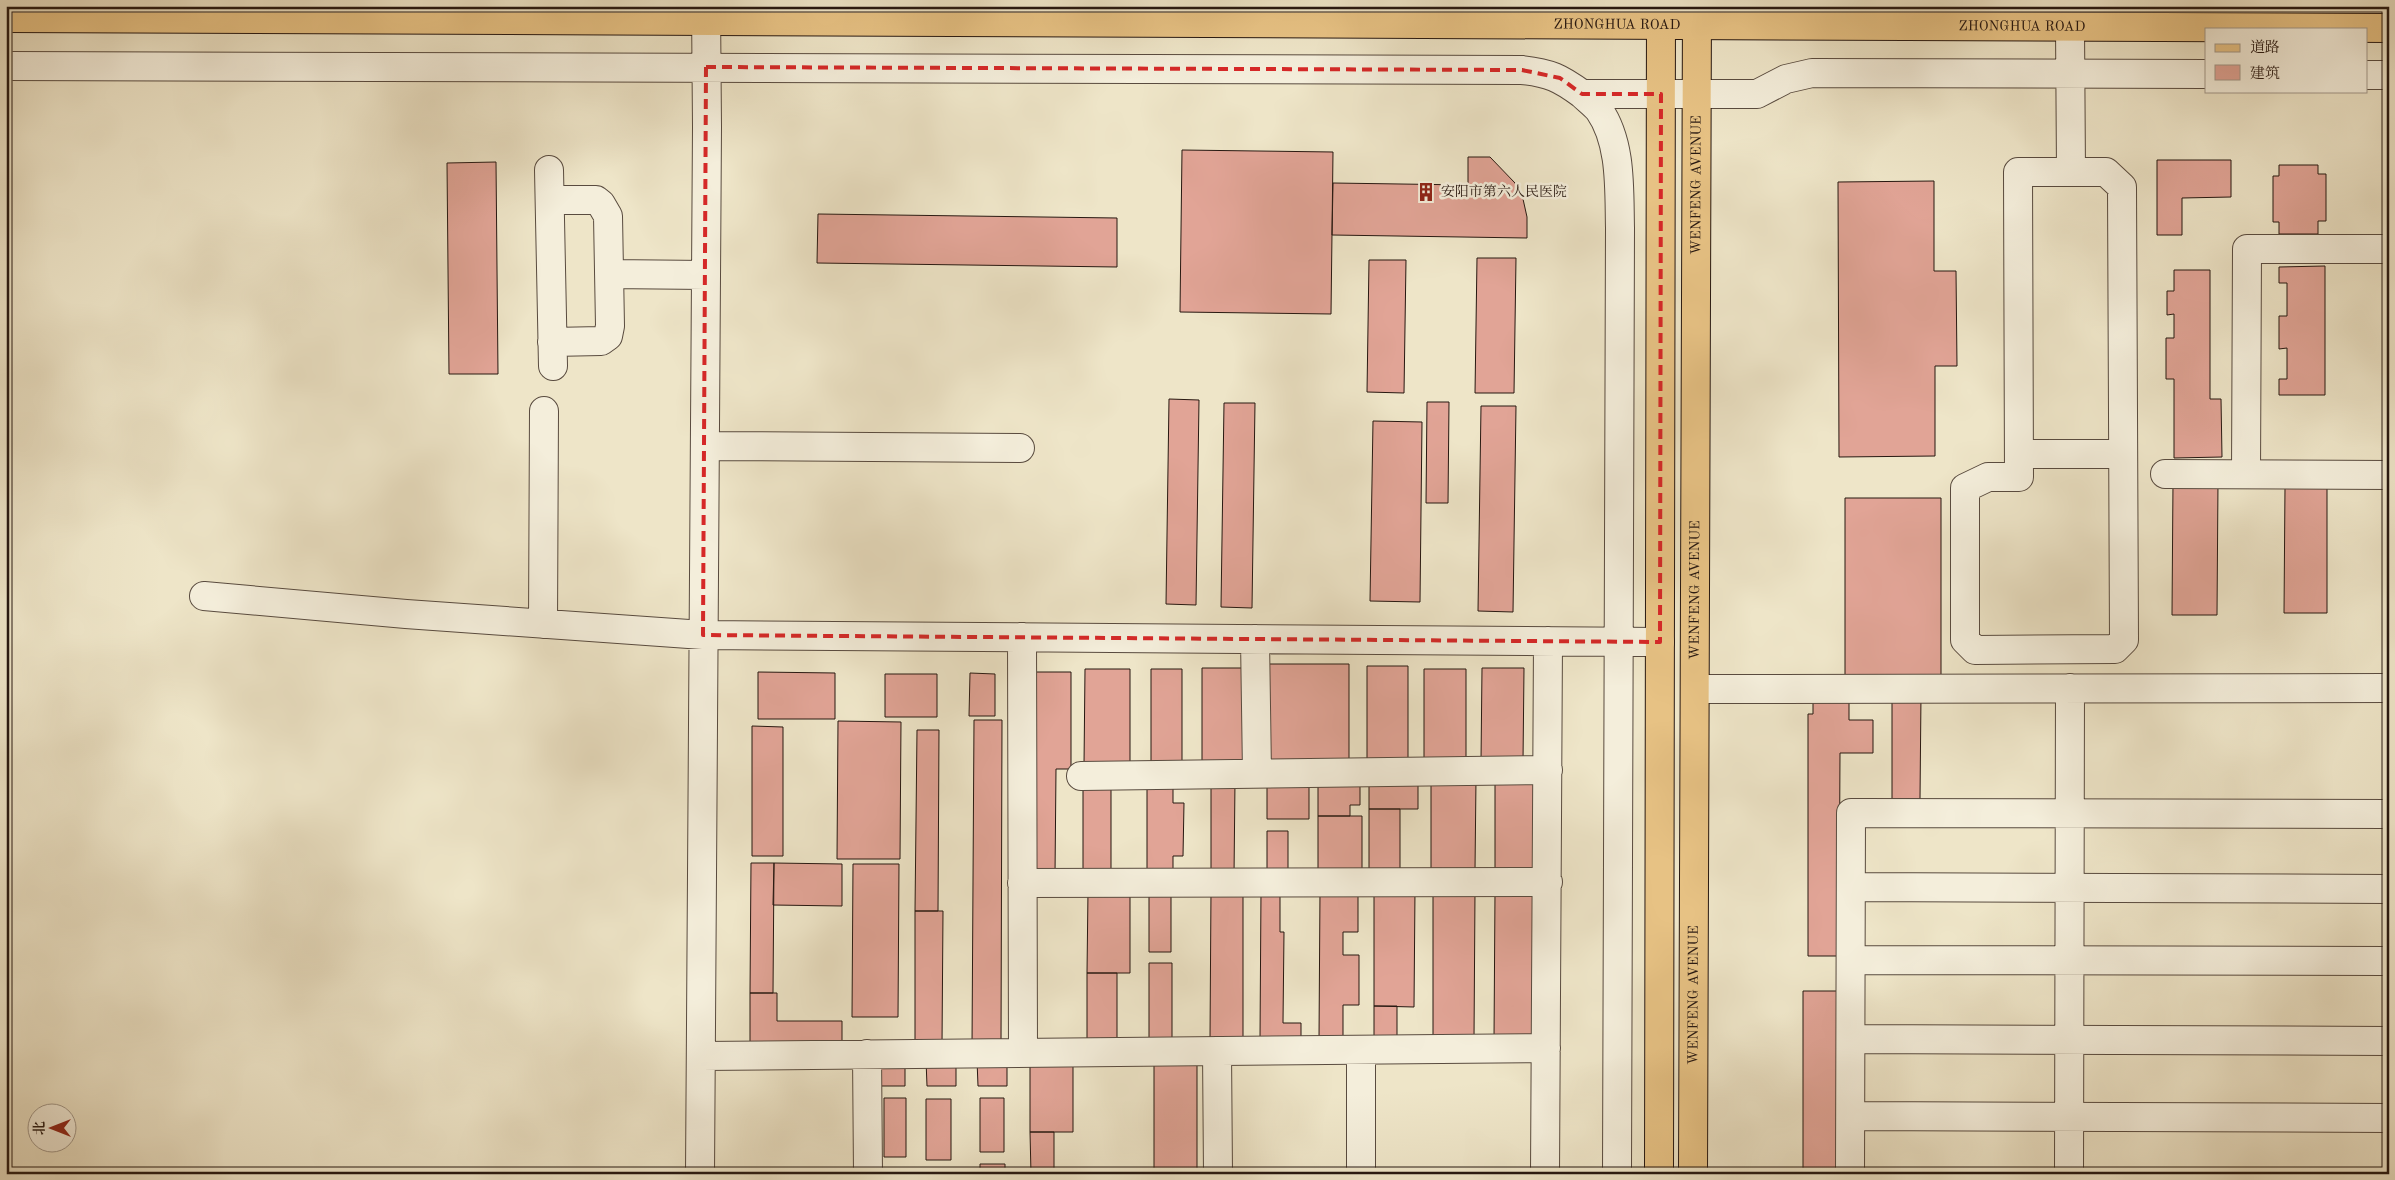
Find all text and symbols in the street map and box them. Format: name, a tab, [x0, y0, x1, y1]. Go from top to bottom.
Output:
street label: ZHONGHUA ROAD	[1554, 17, 1680, 32]
street label: ZHONGHUA ROAD	[1959, 19, 2085, 34]
legend	[2205, 28, 2368, 92]
text: 道路	[2250, 39, 2280, 56]
text: 建筑	[2250, 65, 2280, 82]
street label: WENFENG AVENUE	[1689, 115, 1704, 255]
building icon: 安阳市第六人民医院	[1415, 181, 1437, 203]
place label: 安阳市第六人民医院	[1441, 184, 1567, 199]
street label: WENFENG AVENUE	[1688, 520, 1702, 660]
street label: WENFENG AVENUE	[1686, 925, 1701, 1065]
north arrow	[28, 1102, 78, 1152]
text: 北	[32, 1121, 47, 1135]

